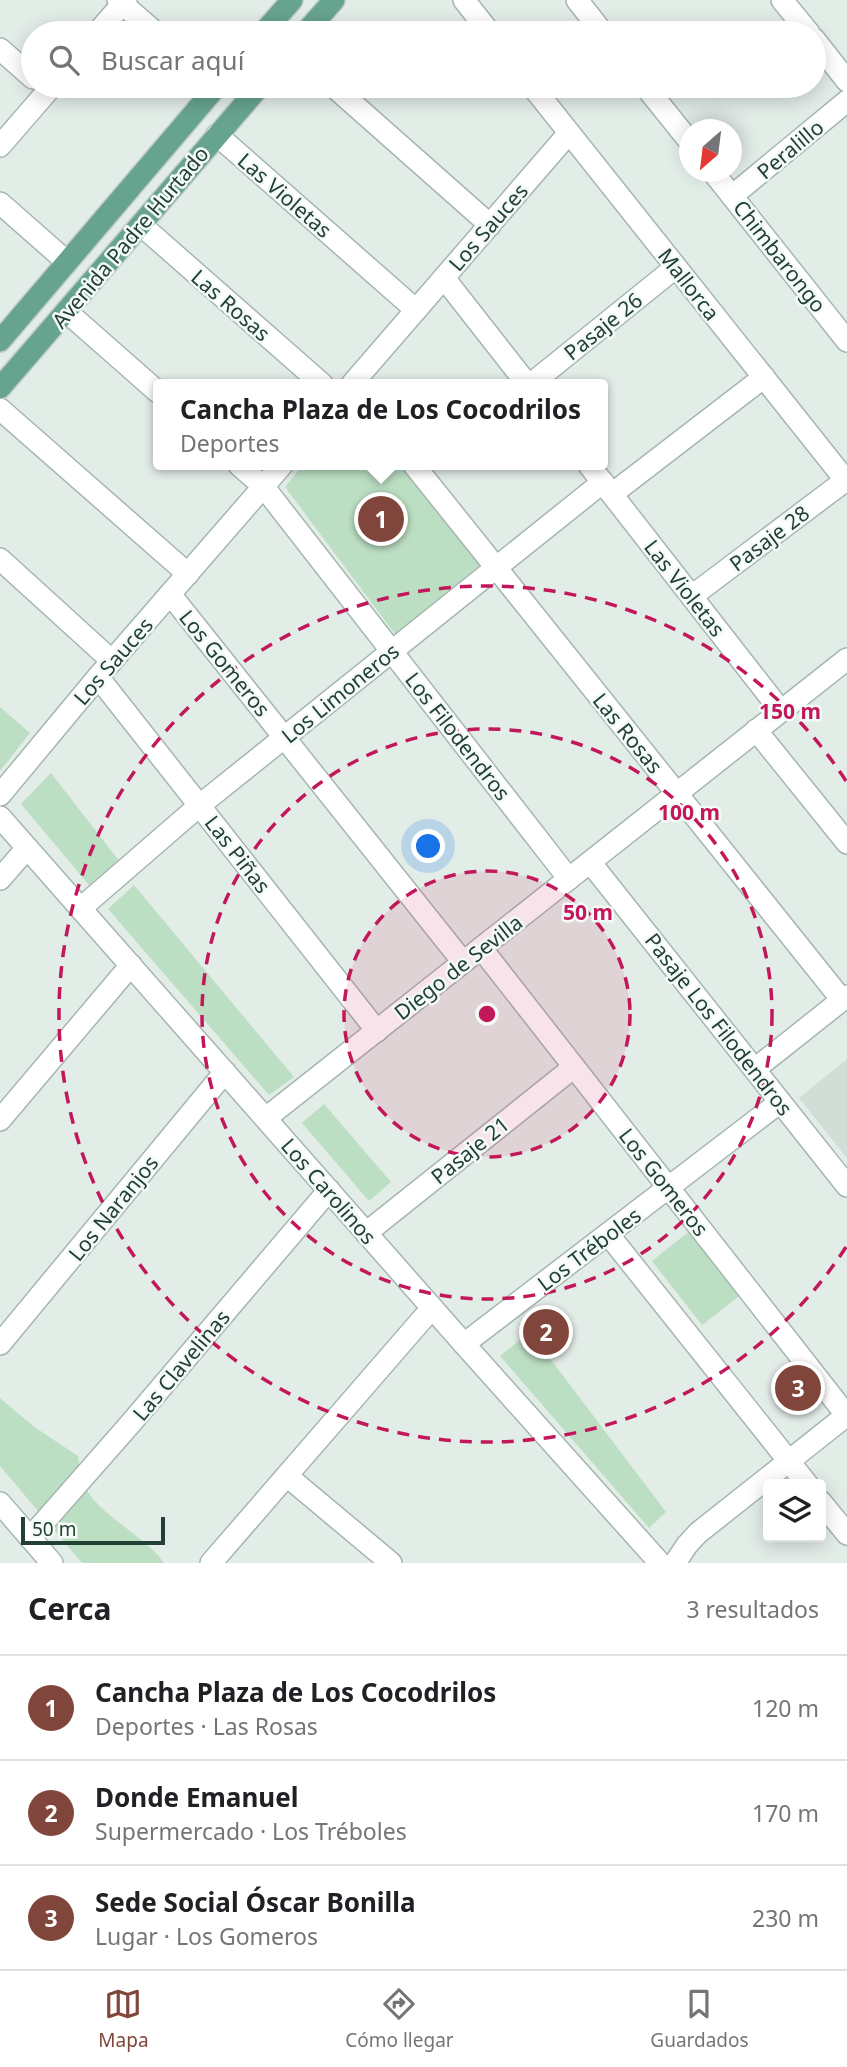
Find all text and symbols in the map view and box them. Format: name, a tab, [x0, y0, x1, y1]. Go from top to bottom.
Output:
search box	[21, 21, 826, 98]
icon: search	[45, 41, 83, 79]
text: Buscar aquí	[101, 42, 244, 78]
street label: Peralillo	[751, 113, 829, 185]
north arrow	[679, 119, 742, 182]
street label: Avenida Padre Hurtado	[45, 140, 215, 334]
street label: Las Violetas	[232, 146, 338, 244]
street label: Los Sauces	[442, 177, 534, 277]
street label: Chimbarongo	[727, 194, 833, 318]
street label: Mallorca	[652, 242, 726, 326]
street label: Las Rosas	[186, 263, 276, 347]
street label: Pasaje 26	[558, 286, 648, 366]
popup	[153, 379, 608, 470]
text: Cancha Plaza de Los Cocodrilos	[180, 391, 581, 427]
text: Deportes	[180, 427, 280, 459]
pin: 1	[358, 493, 404, 545]
street label: Pasaje 28	[723, 499, 815, 577]
street label: Las Violetas	[638, 534, 732, 642]
street label: Los Gomeros	[173, 604, 277, 722]
street label: Los Sauces	[67, 611, 159, 711]
street label: Los Limoneros	[275, 637, 405, 749]
street label: Los Filodendros	[399, 666, 517, 806]
street label: Las Rosas	[587, 687, 669, 779]
text: 150 m	[759, 697, 821, 725]
text: 100 m	[658, 798, 720, 826]
street label: Las Piñas	[199, 809, 277, 899]
your location	[411, 829, 445, 863]
text: 50 m	[563, 898, 613, 926]
street label: Diego de Sevilla	[388, 908, 528, 1026]
street label: Pasaje Los Filodendros	[639, 927, 799, 1121]
centre of rings	[475, 1002, 499, 1026]
street label: Pasaje 21	[425, 1110, 515, 1190]
street label: Los Gomeros	[613, 1122, 715, 1242]
street label: Los Carolinos	[275, 1132, 383, 1250]
street label: Los Naranjos	[62, 1149, 164, 1267]
street label: Los Tréboles	[531, 1201, 647, 1297]
street label: Las Clavelinas	[126, 1304, 236, 1426]
pin: 2	[523, 1306, 569, 1358]
pin: 3	[775, 1362, 821, 1414]
map controls	[763, 1479, 826, 1542]
button: layers	[763, 1479, 826, 1542]
scale bar	[21, 1514, 164, 1546]
text: 50 m	[32, 1516, 76, 1542]
text: Cerca	[28, 1588, 111, 1629]
text: 3 resultados	[686, 1593, 819, 1625]
text: Cancha Plaza de Los Cocodrilos	[95, 1674, 496, 1710]
text: 1	[44, 1692, 58, 1724]
text: 120 m	[752, 1692, 819, 1724]
text: Deportes · Las Rosas	[95, 1710, 318, 1742]
text: Donde Emanuel	[95, 1779, 298, 1815]
text: 2	[44, 1797, 58, 1829]
text: 170 m	[752, 1797, 819, 1829]
text: Supermercado · Los Tréboles	[95, 1815, 407, 1847]
text: Sede Social Óscar Bonilla	[95, 1884, 416, 1920]
text: 3	[44, 1902, 58, 1934]
text: 230 m	[752, 1902, 819, 1934]
text: Lugar · Los Gomeros	[95, 1920, 318, 1952]
tab: Mapa	[98, 1985, 149, 2053]
tab: Cómo llegar	[345, 1985, 454, 2053]
tab: Guardados	[650, 1985, 749, 2053]

